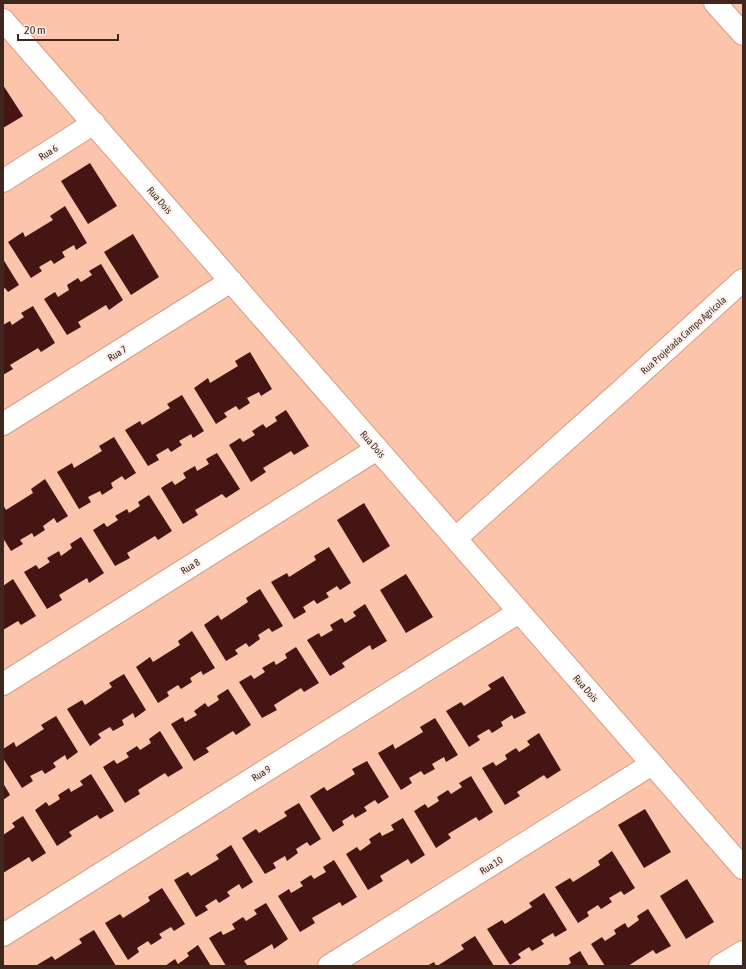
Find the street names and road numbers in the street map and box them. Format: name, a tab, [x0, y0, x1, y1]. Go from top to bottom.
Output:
street label: Rua 6	[37, 142, 60, 163]
street label: Rua Dois	[145, 185, 175, 216]
street label: Rua Projetada Campo Agricola	[638, 294, 728, 377]
street label: Rua 7	[106, 343, 129, 364]
street label: Rua Dois	[358, 429, 388, 460]
street label: Rua 8	[179, 556, 202, 577]
street label: Rua Dois	[571, 673, 601, 704]
street label: Rua 9	[250, 763, 273, 784]
street label: Rua 10	[478, 854, 505, 877]

